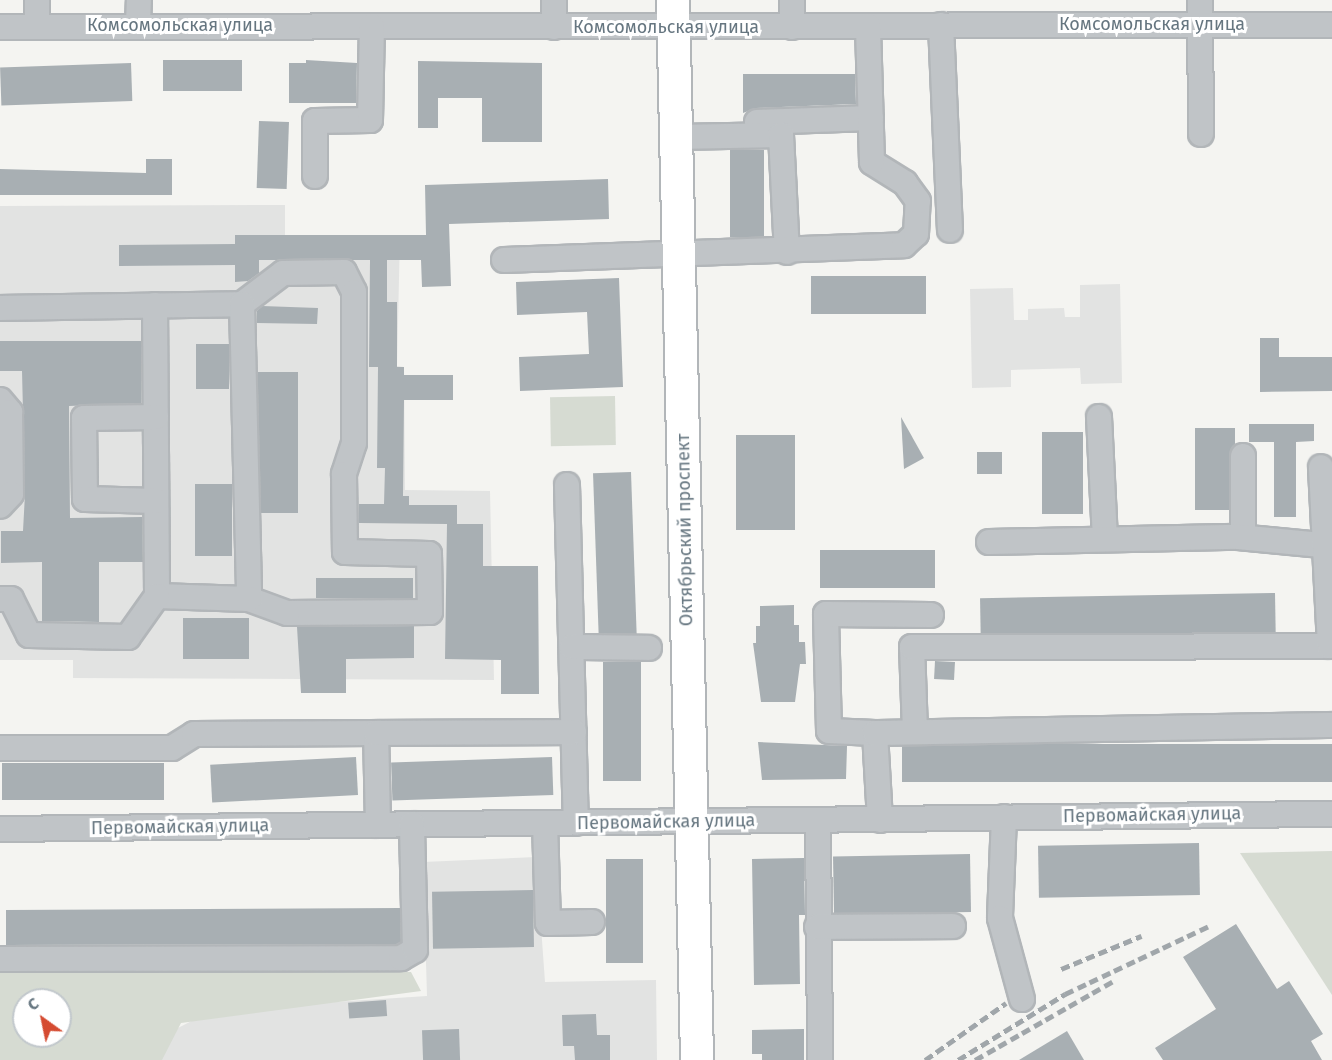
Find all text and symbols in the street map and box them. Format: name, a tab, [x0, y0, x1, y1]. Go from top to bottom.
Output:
street label: Комсомольская улица	[1059, 13, 1245, 35]
street label: Комсомольская улица	[87, 14, 273, 36]
street label: Комсомольская улица	[573, 16, 759, 38]
street label: Октябрьский проспект	[673, 434, 697, 626]
street label: Первомайская улица	[1063, 803, 1241, 827]
street label: Первомайская улица	[577, 810, 755, 834]
street label: Первомайская улица	[91, 815, 269, 839]
north arrow	[12, 988, 72, 1048]
text: С	[24, 994, 42, 1015]

